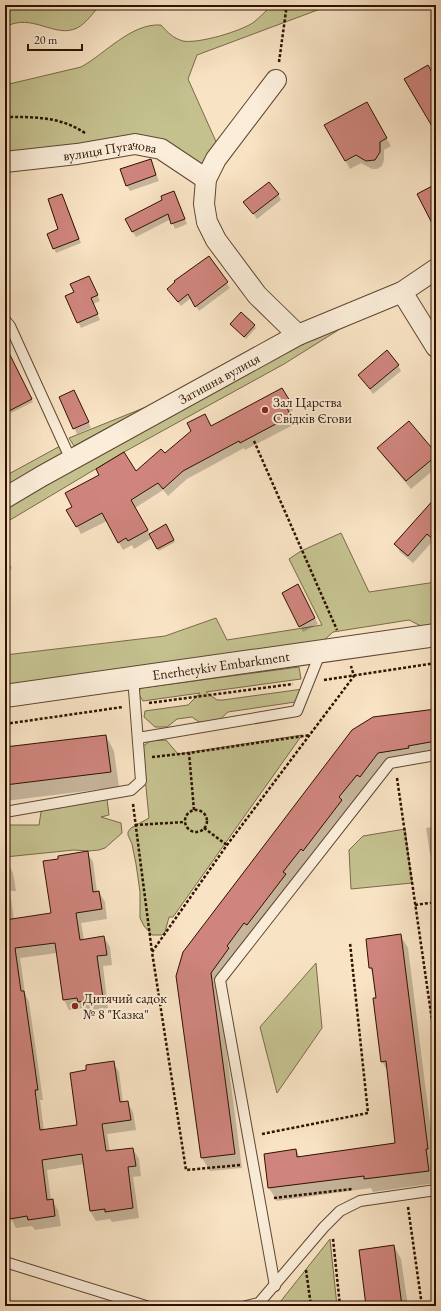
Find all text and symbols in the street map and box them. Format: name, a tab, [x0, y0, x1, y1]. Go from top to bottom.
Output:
scale bar	[28, 26, 82, 52]
text: 20 m	[34, 32, 58, 48]
street label: вулиця Пугачова	[62, 135, 159, 164]
street label: Затишна вулиця	[175, 349, 263, 408]
place label: Зал Царства Свідків Єгови	[273, 393, 352, 427]
marker: Зал Царства Свідків Єгови	[260, 405, 270, 415]
street label: Enerhetykiv Embarkment	[151, 647, 291, 684]
place label: Дитячий садок № 8 "Казка"	[83, 989, 167, 1023]
marker: Дитячий садок № 8 "Казка"	[70, 1001, 80, 1011]

